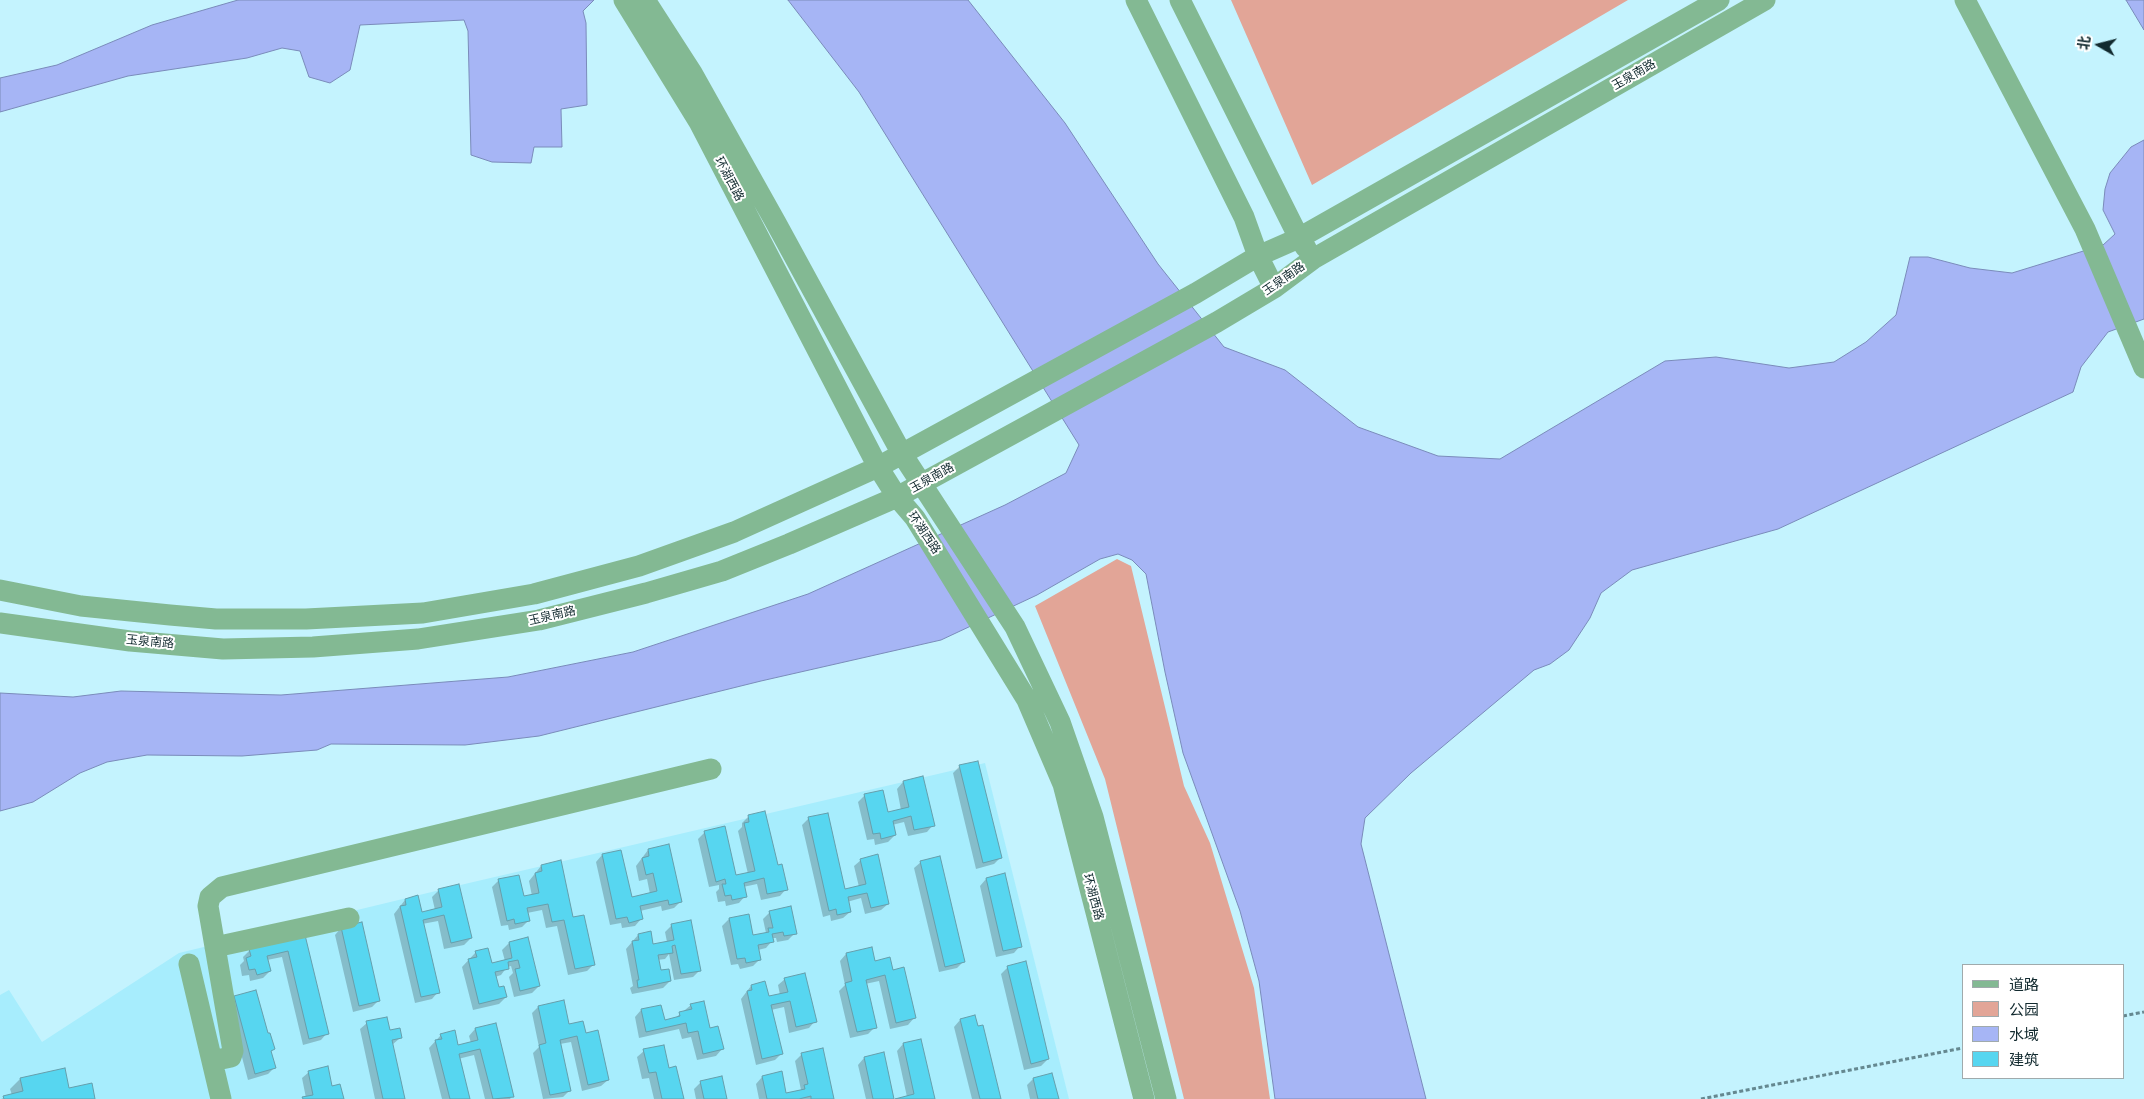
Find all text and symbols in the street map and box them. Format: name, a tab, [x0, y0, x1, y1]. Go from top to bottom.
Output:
north arrow	[2074, 20, 2124, 70]
text: 北	[2074, 35, 2094, 51]
street label: 玉泉南路	[1610, 57, 1658, 93]
street label: 环湖西路	[711, 154, 747, 204]
street label: 玉泉南路	[1260, 259, 1308, 299]
street label: 玉泉南路	[908, 460, 956, 496]
street label: 环湖西路	[905, 509, 943, 557]
street label: 玉泉南路	[527, 604, 577, 628]
street label: 玉泉南路	[125, 633, 175, 651]
street label: 环湖西路	[1080, 872, 1106, 922]
legend	[1962, 964, 2124, 1079]
text: 道路	[2009, 975, 2039, 994]
text: 公园	[2009, 1000, 2039, 1019]
text: 水域	[2009, 1025, 2039, 1044]
text: 建筑	[2009, 1050, 2039, 1069]

